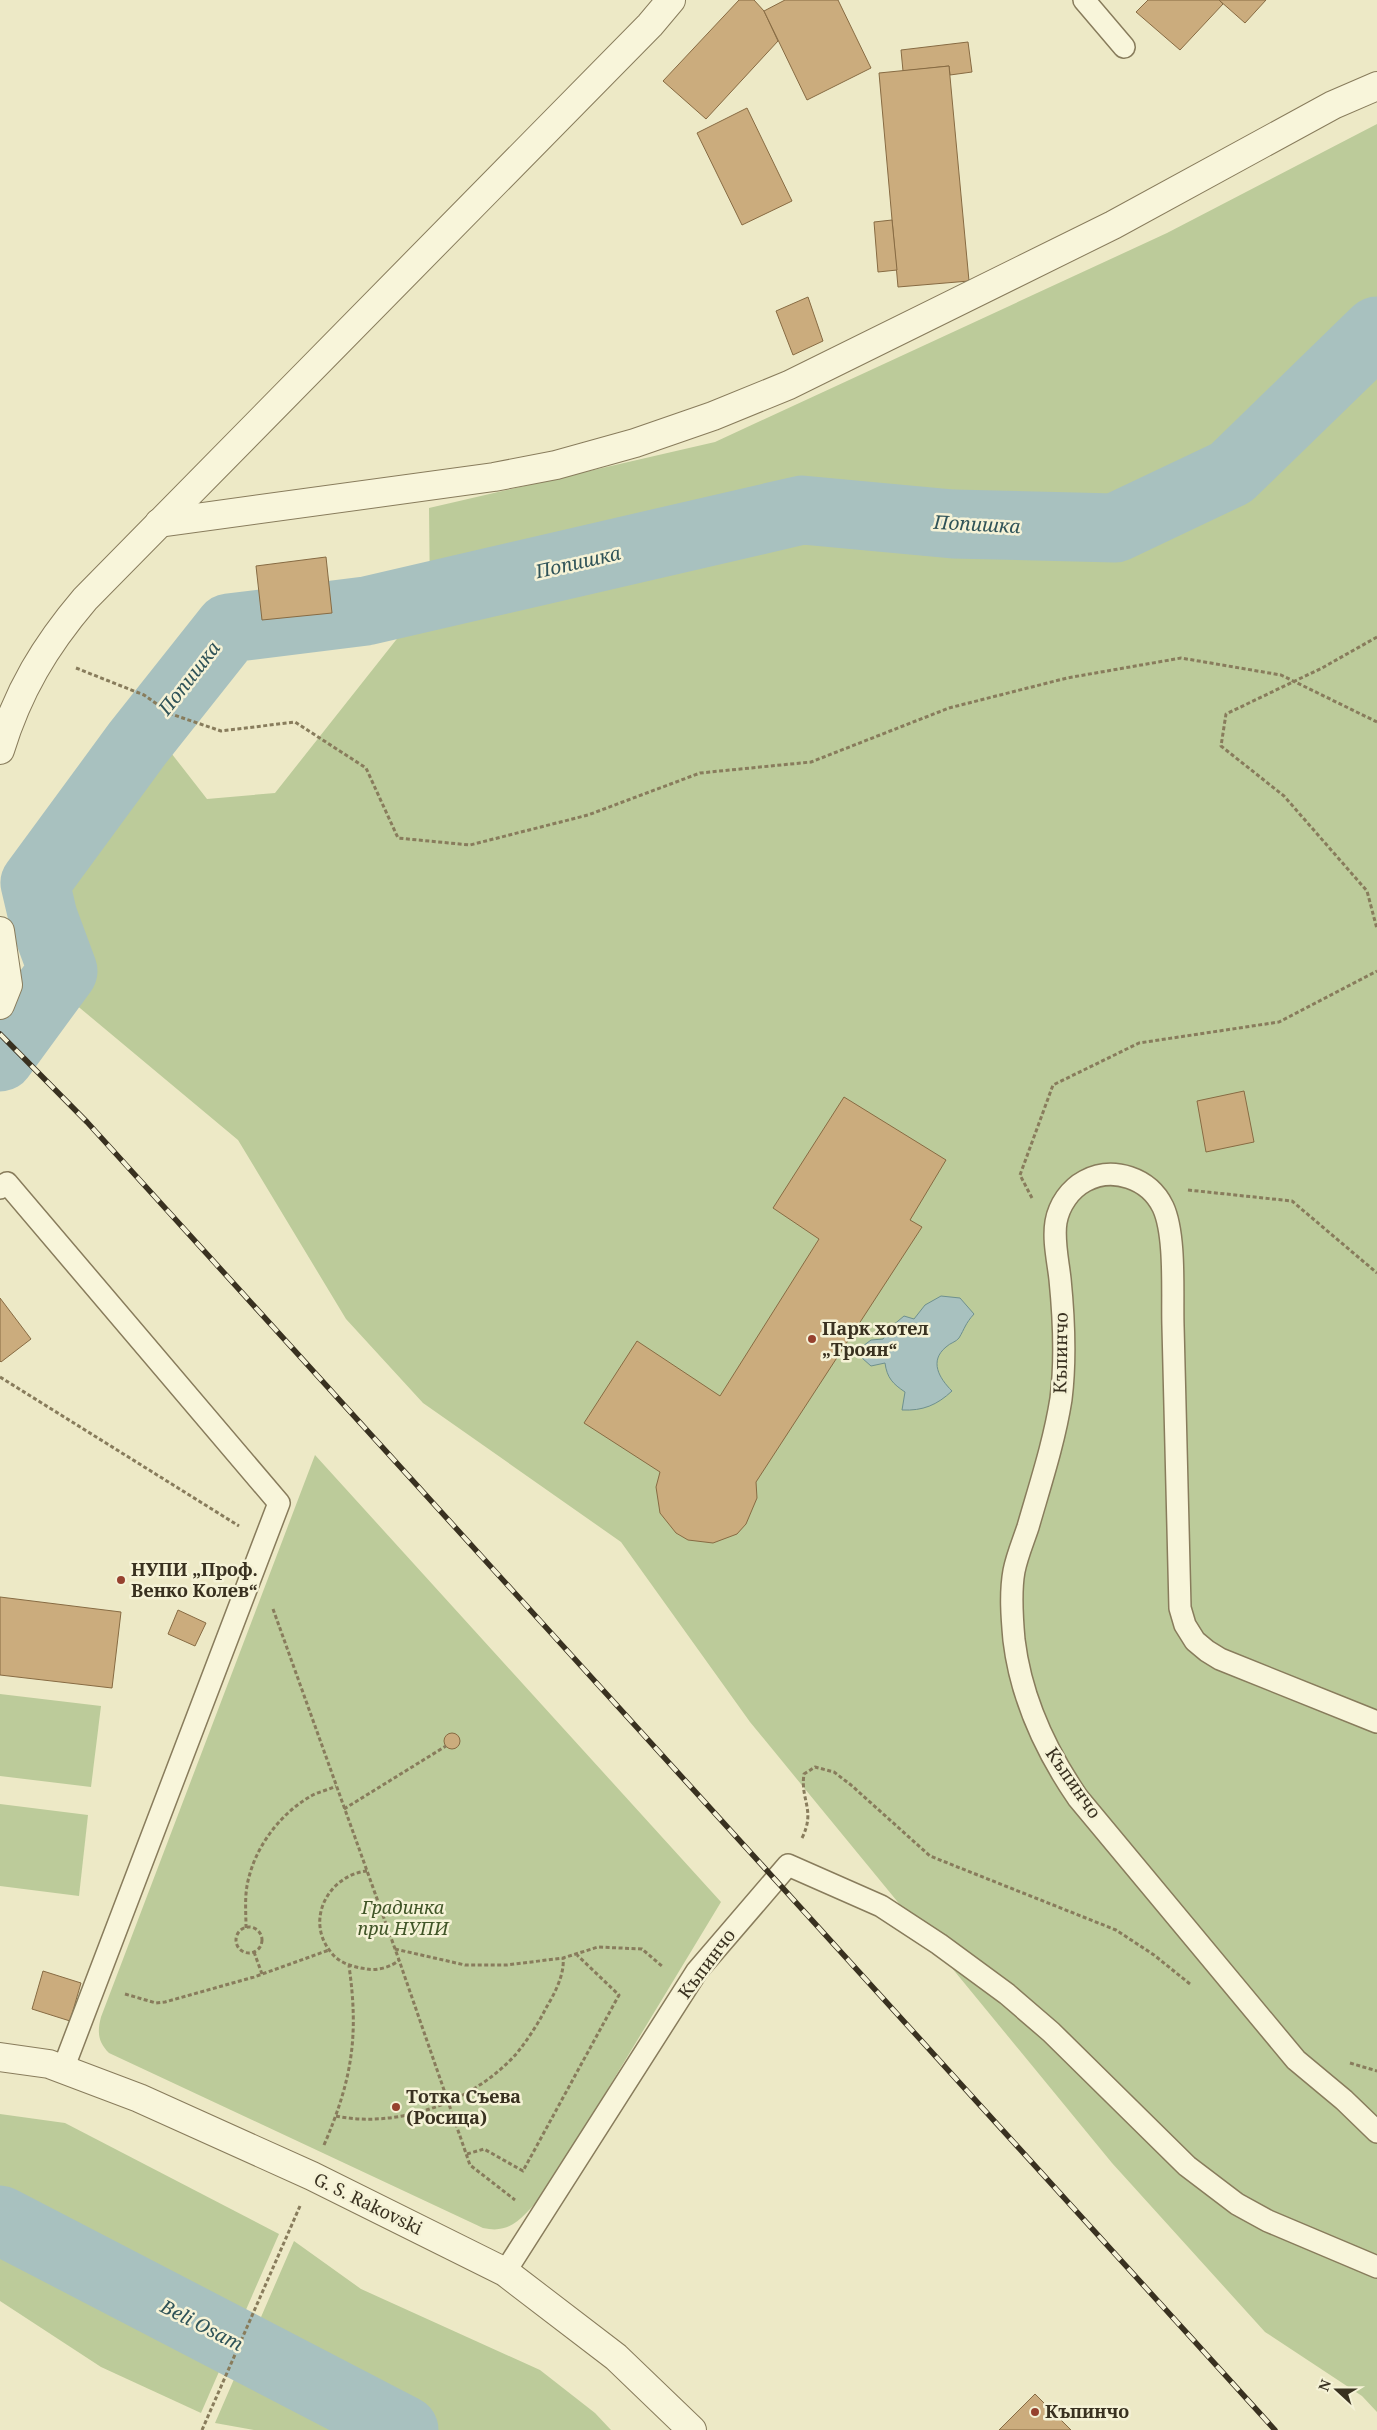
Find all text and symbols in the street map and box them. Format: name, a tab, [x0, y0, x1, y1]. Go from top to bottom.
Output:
water label: Попишка	[932, 509, 1021, 539]
water label: Попишка	[532, 540, 623, 585]
water label: Попишка	[151, 636, 226, 721]
street label: Къпинчо	[1047, 1312, 1073, 1394]
place label: Парк хотел „Троян“	[822, 1316, 929, 1361]
marker: Парк хотел „Троян“	[806, 1333, 818, 1345]
place label: НУПИ „Проф. Венко Колев“	[131, 1557, 258, 1602]
marker: НУПИ „Проф. Венко Колев“	[115, 1574, 127, 1586]
street label: Къпинчо	[1041, 1742, 1107, 1823]
park label: Градинка при НУПИ	[357, 1895, 450, 1940]
street label: Къпинчо	[672, 1924, 740, 2003]
place label: Тотка Съева (Росица)	[406, 2084, 521, 2129]
marker: Тотка Съева (Росица)	[390, 2101, 402, 2113]
street label: G. S. Rakovski	[310, 2166, 427, 2240]
water label: Beli Osam	[155, 2293, 248, 2357]
north arrow	[1312, 2365, 1362, 2415]
text: N	[1314, 2377, 1335, 2394]
place label: Къпинчо	[1045, 2399, 1129, 2423]
marker: Къпинчо	[1029, 2406, 1041, 2418]

